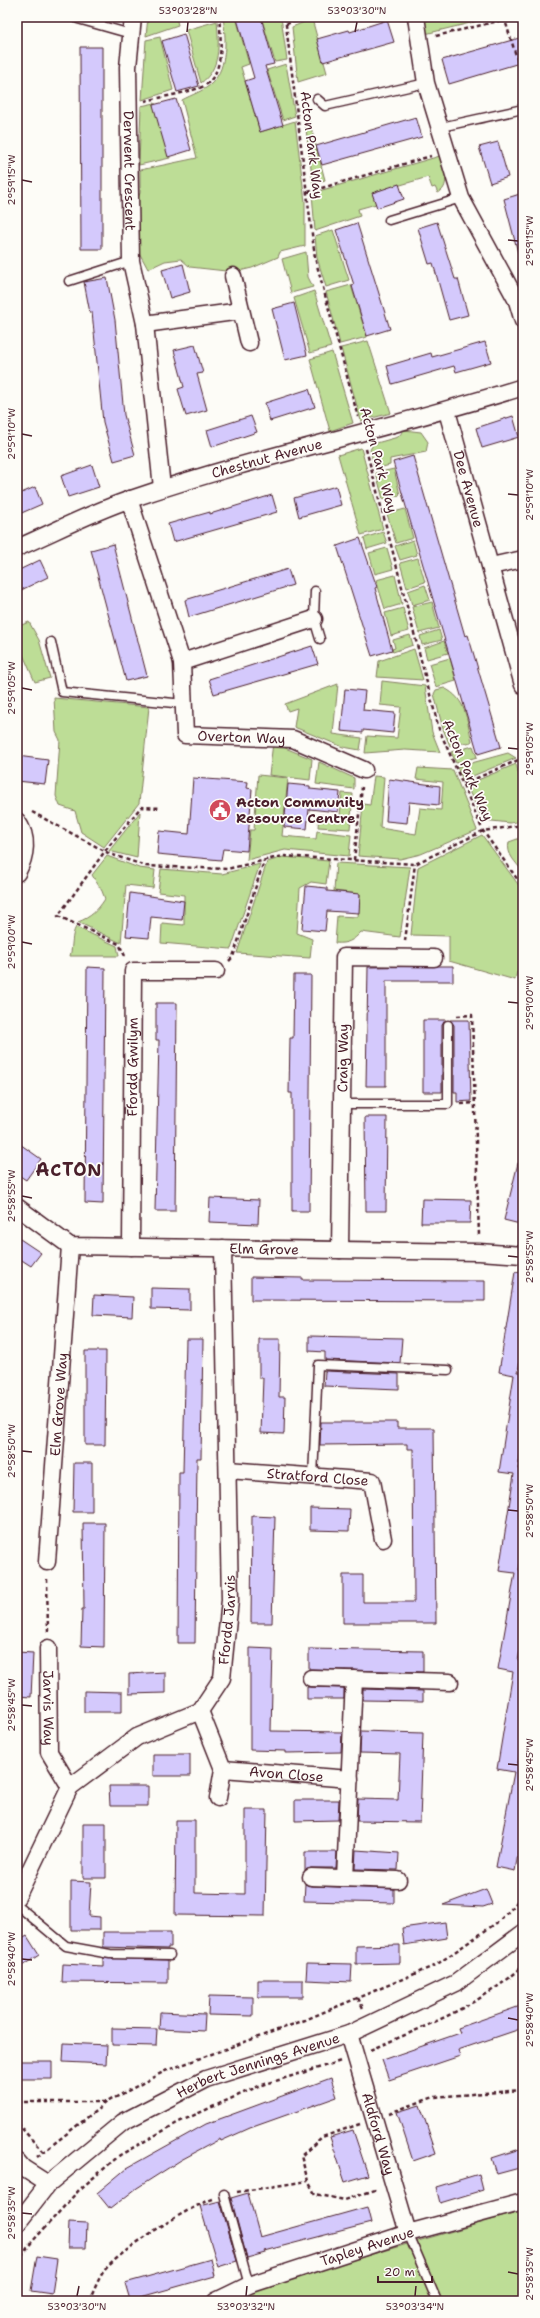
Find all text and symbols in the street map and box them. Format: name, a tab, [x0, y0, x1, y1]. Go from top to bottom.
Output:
text: 53°03'28"N	[159, 4, 217, 17]
text: 53°03'30"N	[328, 4, 386, 17]
street label: Acton Park Way	[296, 90, 328, 200]
street label: Derwent Crescent	[120, 111, 140, 231]
text: 2°59'15"W	[5, 154, 18, 206]
text: 2°59'15"W	[523, 215, 536, 267]
street label: Acton Park Way	[356, 405, 402, 515]
text: 2°59'10"W	[5, 408, 18, 460]
street label: Chestnut Avenue	[209, 434, 324, 482]
street label: Dee Avenue	[449, 449, 488, 530]
text: 2°59'10"W	[523, 469, 536, 521]
text: 2°59'05"W	[5, 661, 18, 715]
street label: Acton Park Way	[438, 717, 498, 823]
text: 2°59'05"W	[523, 722, 536, 776]
street label: Overton Way	[197, 726, 286, 748]
place label: Acton Community Resource Centre	[236, 793, 364, 827]
public building icon: Acton Community Resource Centre	[207, 797, 233, 823]
text: 2°59'00"W	[5, 914, 18, 969]
text: 2°59'00"W	[523, 975, 536, 1030]
street label: Ffordd Gwilym	[123, 1017, 142, 1117]
street label: Craig Way	[333, 1023, 352, 1093]
district label: ACTON	[35, 1158, 103, 1182]
text: 2°58'55"W	[5, 1169, 18, 1223]
text: 2°58'55"W	[523, 1230, 536, 1284]
street label: Elm Grove	[229, 1239, 299, 1258]
street label: Elm Grove Way	[46, 1352, 71, 1457]
text: 2°58'50"W	[5, 1423, 18, 1478]
street label: Stratford Close	[266, 1464, 369, 1490]
text: 2°58'50"W	[523, 1483, 536, 1538]
street label: Ffordd Jarvis	[214, 1575, 239, 1666]
street label: Jarvis Way	[39, 1670, 58, 1746]
text: 2°58'45"W	[5, 1678, 18, 1732]
text: 2°58'45"W	[523, 1738, 536, 1792]
street label: Avon Close	[248, 1762, 324, 1786]
text: 2°58'40"W	[5, 1931, 18, 1986]
text: 2°58'40"W	[523, 1992, 536, 2047]
street label: Herbert Jennings Avenue	[173, 2029, 342, 2102]
street label: Aldford Way	[358, 2090, 399, 2177]
text: 2°58'35"W	[5, 2186, 18, 2240]
street label: Tapley Avenue	[318, 2223, 416, 2270]
text: 2°58'35"W	[523, 2247, 536, 2301]
scale bar	[378, 2258, 432, 2284]
text: 20 m	[384, 2264, 415, 2280]
text: 53°03'30"N	[48, 2300, 106, 2313]
text: 53°03'32"N	[217, 2300, 275, 2313]
text: 53°03'34"N	[386, 2300, 444, 2313]

